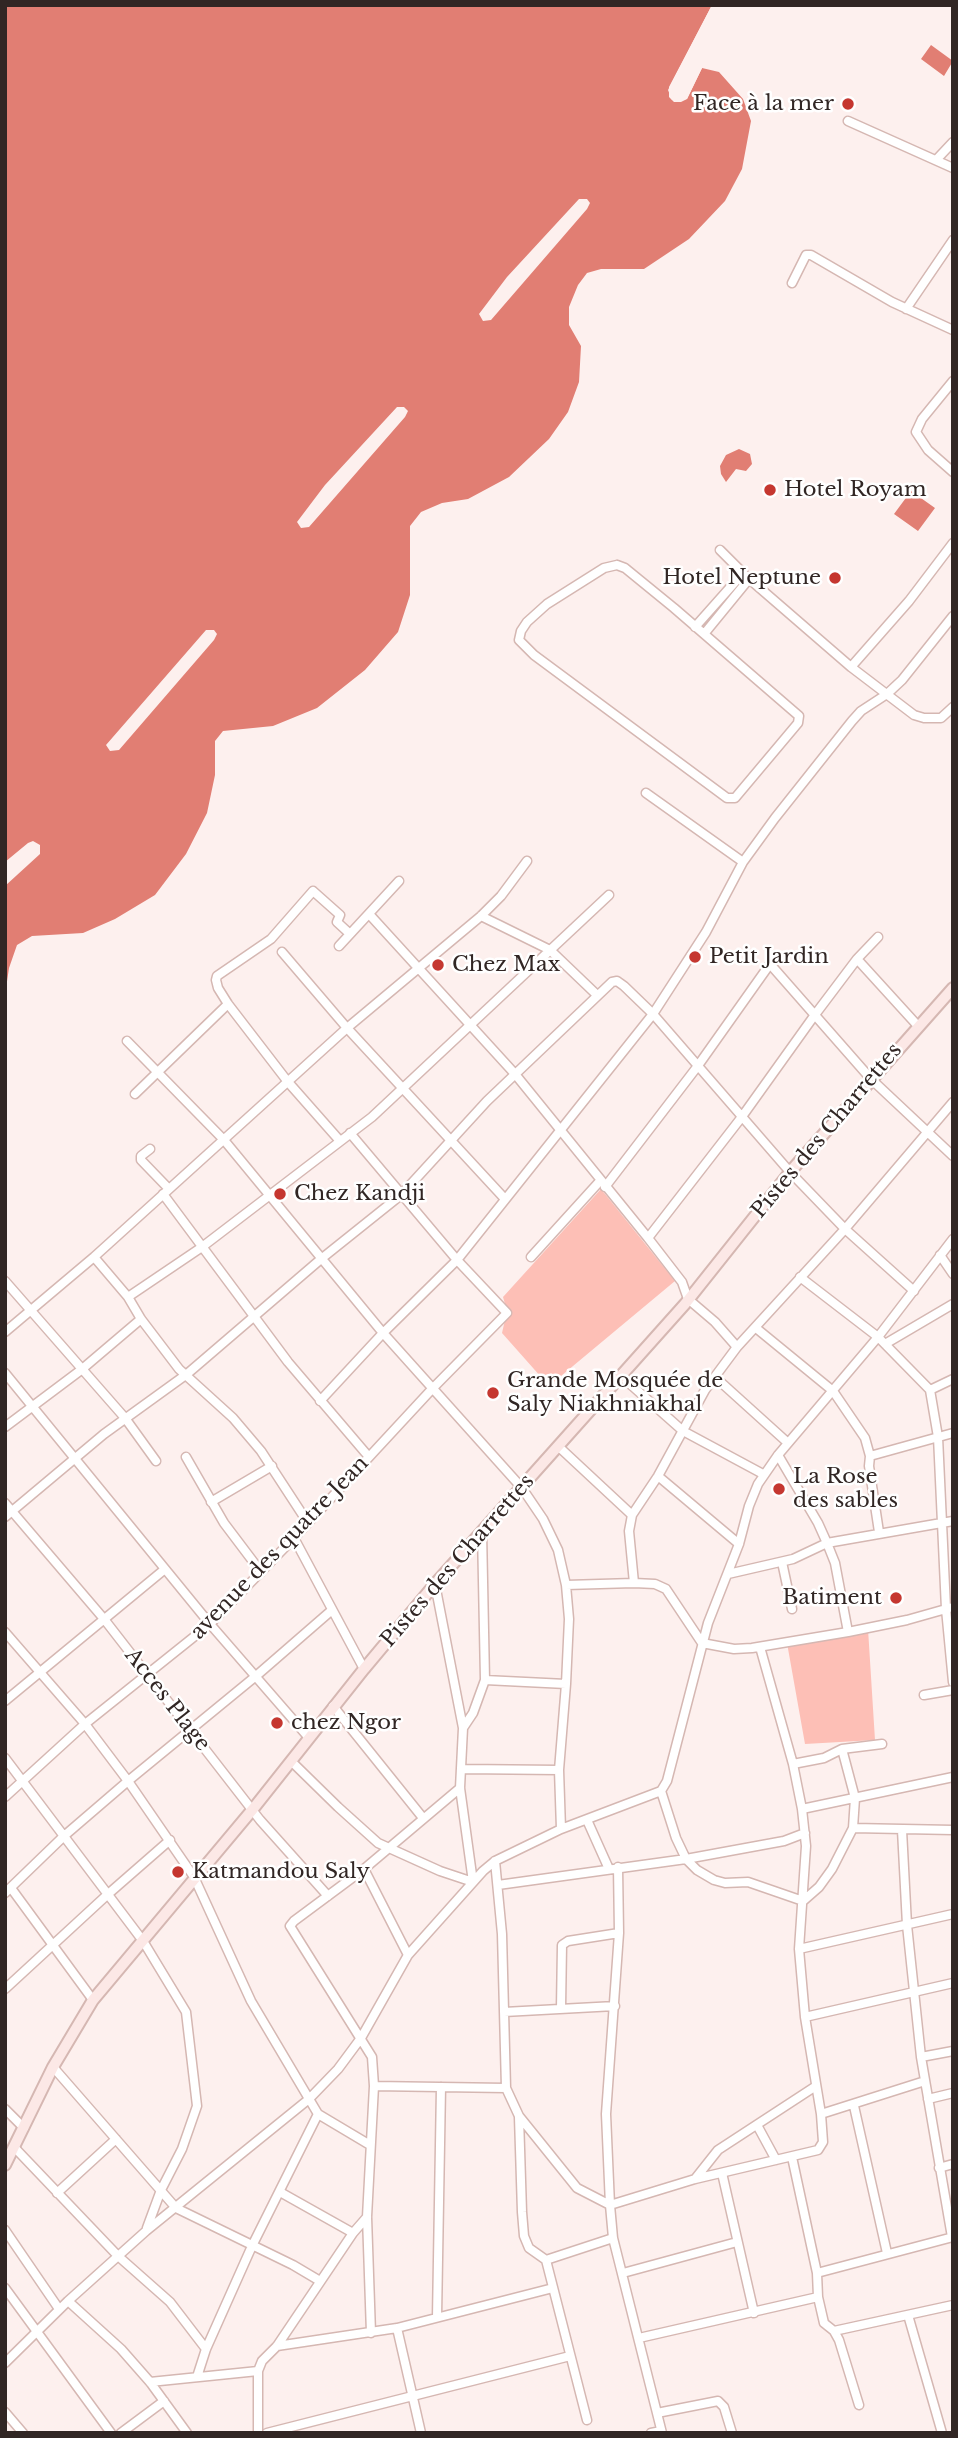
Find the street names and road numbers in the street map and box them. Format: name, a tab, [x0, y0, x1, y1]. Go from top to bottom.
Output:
street label: Pistes des Charrettes	[746, 1038, 908, 1224]
street label: avenue des quatre Jean	[186, 1451, 374, 1645]
street label: Pistes des Charrettes	[376, 1469, 540, 1653]
street label: Acces Plage	[119, 1644, 215, 1756]

